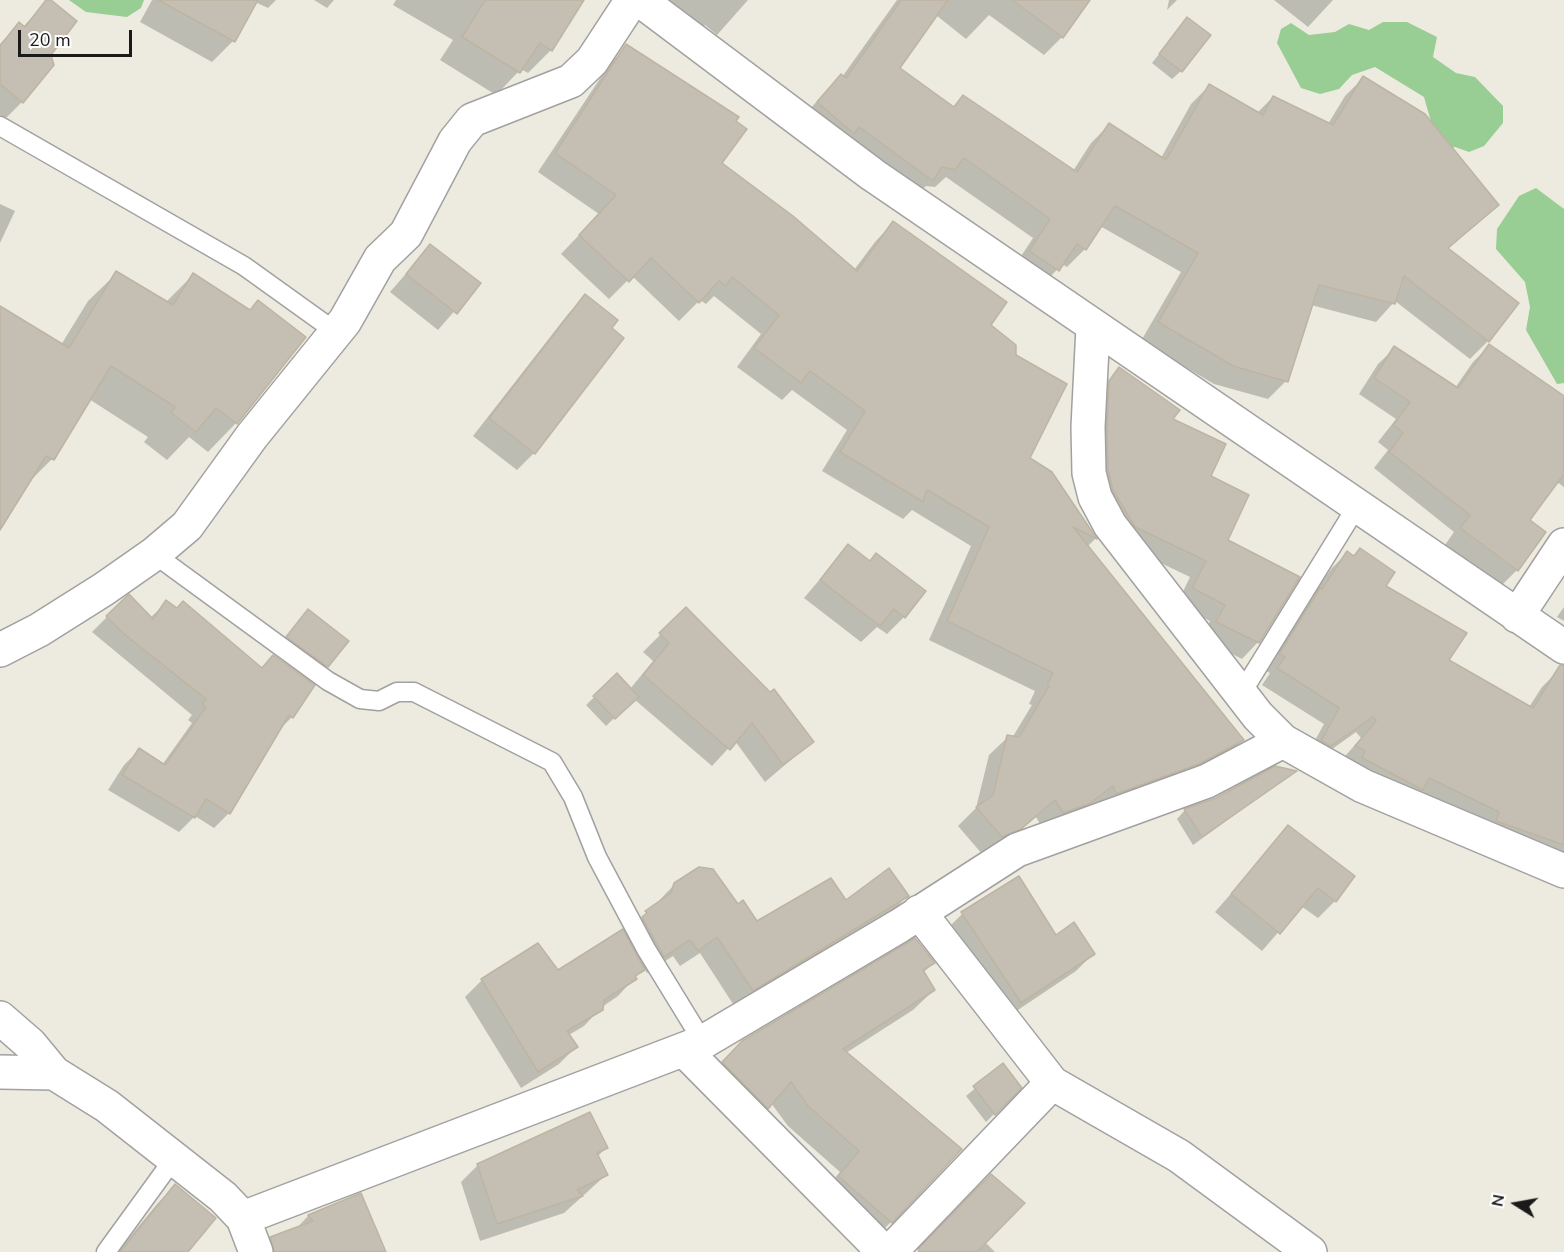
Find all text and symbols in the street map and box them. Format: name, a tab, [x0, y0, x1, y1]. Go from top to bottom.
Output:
scale bar	[21, 18, 135, 56]
text: 20 m	[29, 28, 71, 52]
north arrow	[1486, 1174, 1546, 1234]
text: N	[1486, 1193, 1510, 1209]

